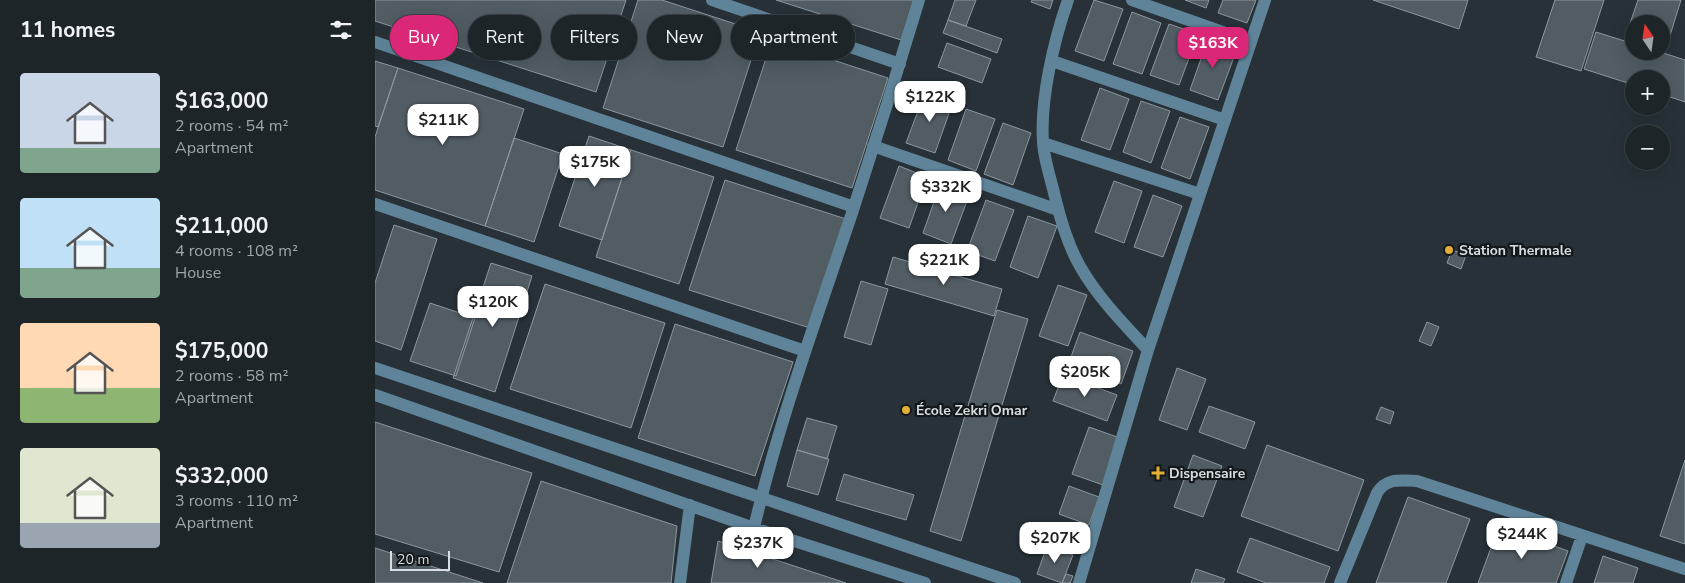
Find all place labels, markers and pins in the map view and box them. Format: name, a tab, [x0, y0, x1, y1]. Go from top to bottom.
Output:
pin: $163K	[1178, 27, 1248, 69]
pin: $122K	[895, 80, 965, 123]
pin: $211K	[408, 104, 478, 146]
pin: $175K	[560, 146, 630, 188]
pin: $332K	[911, 170, 981, 213]
place label: Station Thermale	[1459, 241, 1572, 260]
pin: $221K	[909, 244, 979, 286]
marker: Station Thermale	[1443, 244, 1455, 256]
pin: $120K	[458, 286, 528, 328]
pin: $205K	[1050, 356, 1120, 398]
place label: École Zekri Omar	[916, 401, 1028, 420]
marker: École Zekri Omar	[900, 404, 912, 416]
place label: Dispensaire	[1169, 464, 1246, 483]
marker: Dispensaire	[1151, 466, 1165, 480]
pin: $244K	[1487, 518, 1557, 560]
pin: $207K	[1020, 522, 1090, 564]
pin: $237K	[723, 526, 793, 569]

